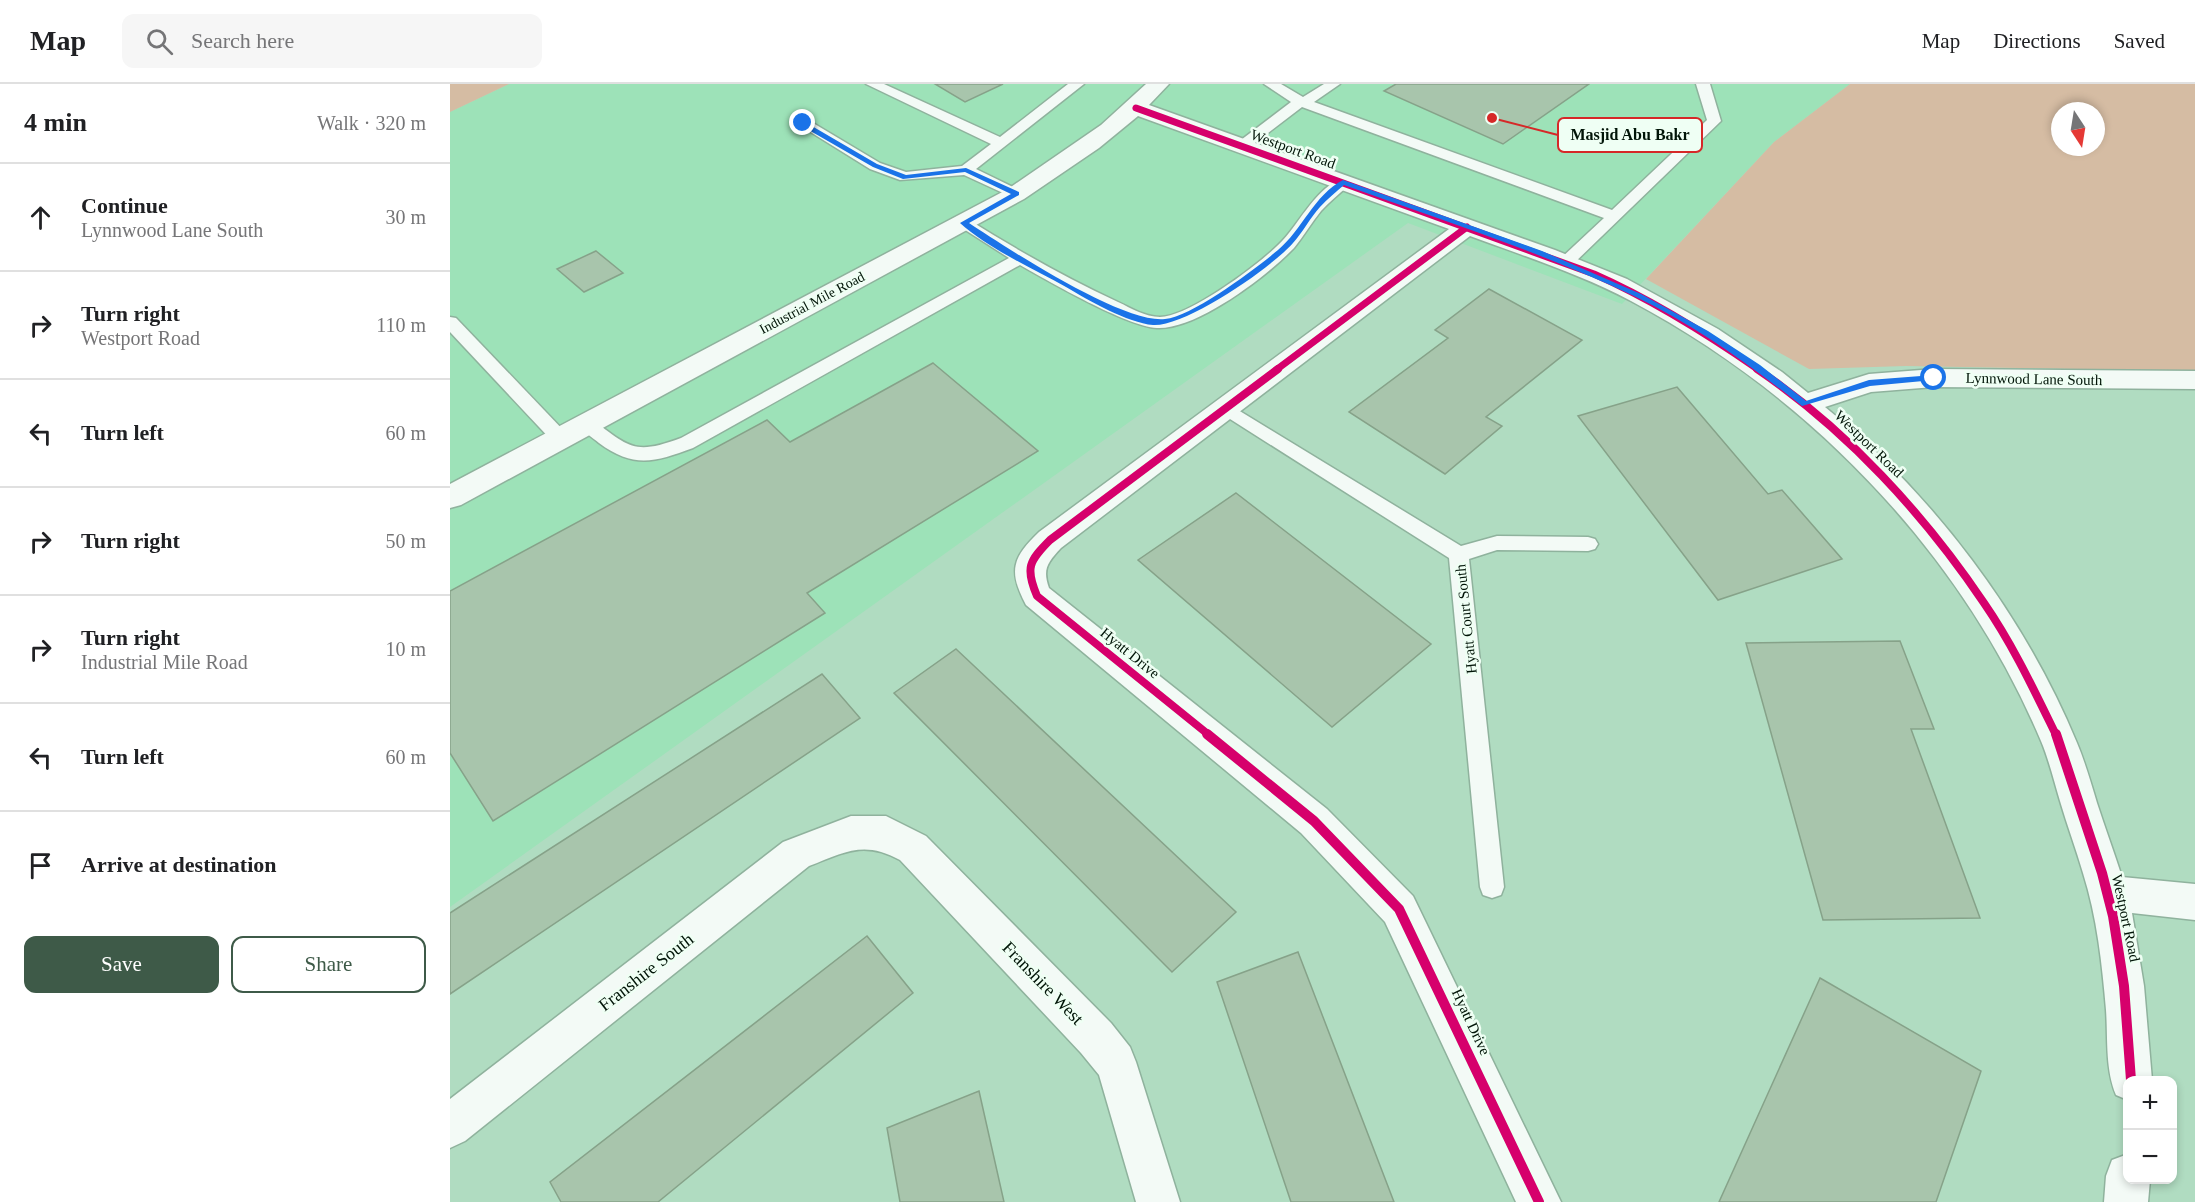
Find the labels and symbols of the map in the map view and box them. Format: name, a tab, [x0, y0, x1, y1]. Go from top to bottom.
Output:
north arrow	[2051, 102, 2105, 156]
route end	[789, 109, 815, 135]
callout: Masjid Abu Bakr	[1558, 118, 1702, 152]
street label: Westport Road	[1248, 126, 1338, 172]
text: Masjid Abu Bakr	[1570, 126, 1690, 144]
street label: Industrial Mile Road	[757, 269, 867, 337]
route start	[1920, 364, 1946, 390]
street label: Lynnwood Lane South	[1966, 370, 2103, 388]
street label: Westport Road	[1831, 407, 1907, 481]
street label: Hyatt Court South	[1452, 563, 1480, 675]
street label: Hyatt Drive	[1097, 624, 1163, 682]
street label: Westport Road	[2109, 873, 2143, 964]
street label: Franshire South	[595, 929, 697, 1015]
street label: Franshire West	[998, 937, 1088, 1029]
street label: Hyatt Drive	[1449, 986, 1493, 1058]

